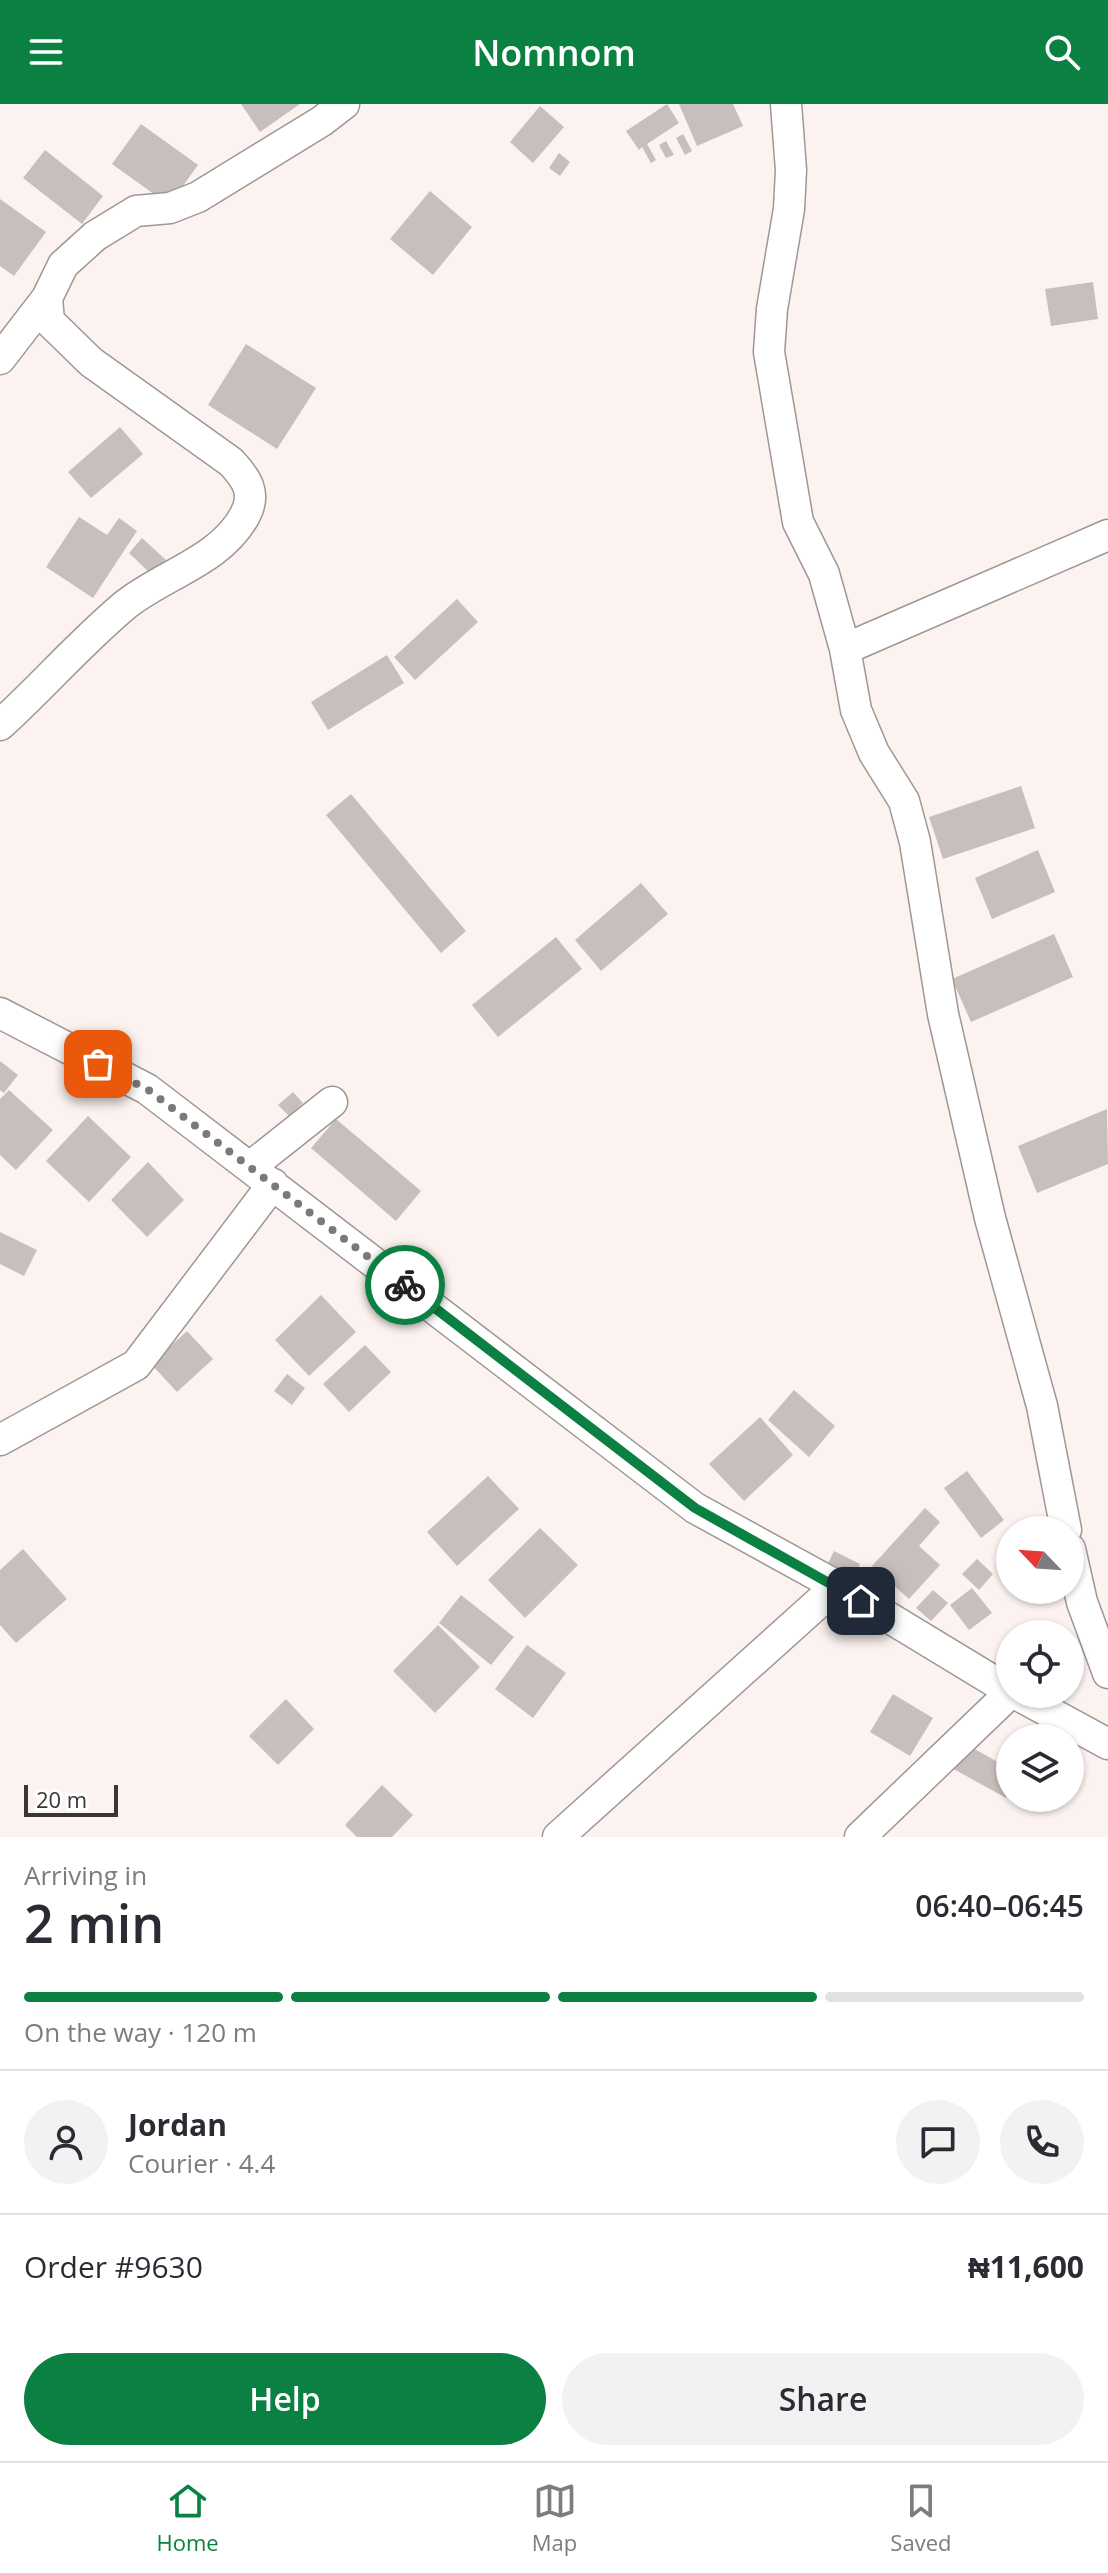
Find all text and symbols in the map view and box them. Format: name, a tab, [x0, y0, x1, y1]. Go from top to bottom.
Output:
text: Nomnom	[472, 28, 636, 77]
icon: menu	[24, 30, 68, 74]
icon: search	[1040, 30, 1084, 74]
pin	[64, 1030, 132, 1098]
icon: bag	[76, 1042, 120, 1086]
courier	[365, 1245, 445, 1325]
icon: bike	[383, 1263, 427, 1307]
north arrow	[996, 1516, 1084, 1604]
map controls	[996, 1516, 1084, 1812]
pin	[827, 1567, 895, 1635]
icon: home	[839, 1579, 883, 1623]
button: locate	[996, 1620, 1084, 1708]
button: layers	[996, 1724, 1084, 1812]
scale bar	[24, 1781, 118, 1817]
text: 20 m	[36, 1784, 87, 1814]
text: Arriving in	[24, 1857, 147, 1893]
text: 06:40–06:45	[915, 1885, 1084, 1926]
text: 2 min	[24, 1887, 164, 1958]
text: On the way · 120 m	[24, 2014, 257, 2050]
button: person	[24, 2100, 108, 2184]
button: chat	[896, 2100, 980, 2184]
button: phone	[1000, 2100, 1084, 2184]
text: Jordan	[128, 2104, 227, 2145]
text: Courier · 4.4	[128, 2145, 275, 2181]
text: Order #9630	[24, 2246, 203, 2287]
text: ₦11,600	[968, 2246, 1084, 2287]
button: Help	[24, 2353, 546, 2445]
button: Share	[562, 2353, 1084, 2445]
tab: Home	[157, 2479, 219, 2557]
tab: Map	[532, 2479, 577, 2557]
tab: Saved	[890, 2479, 951, 2557]

